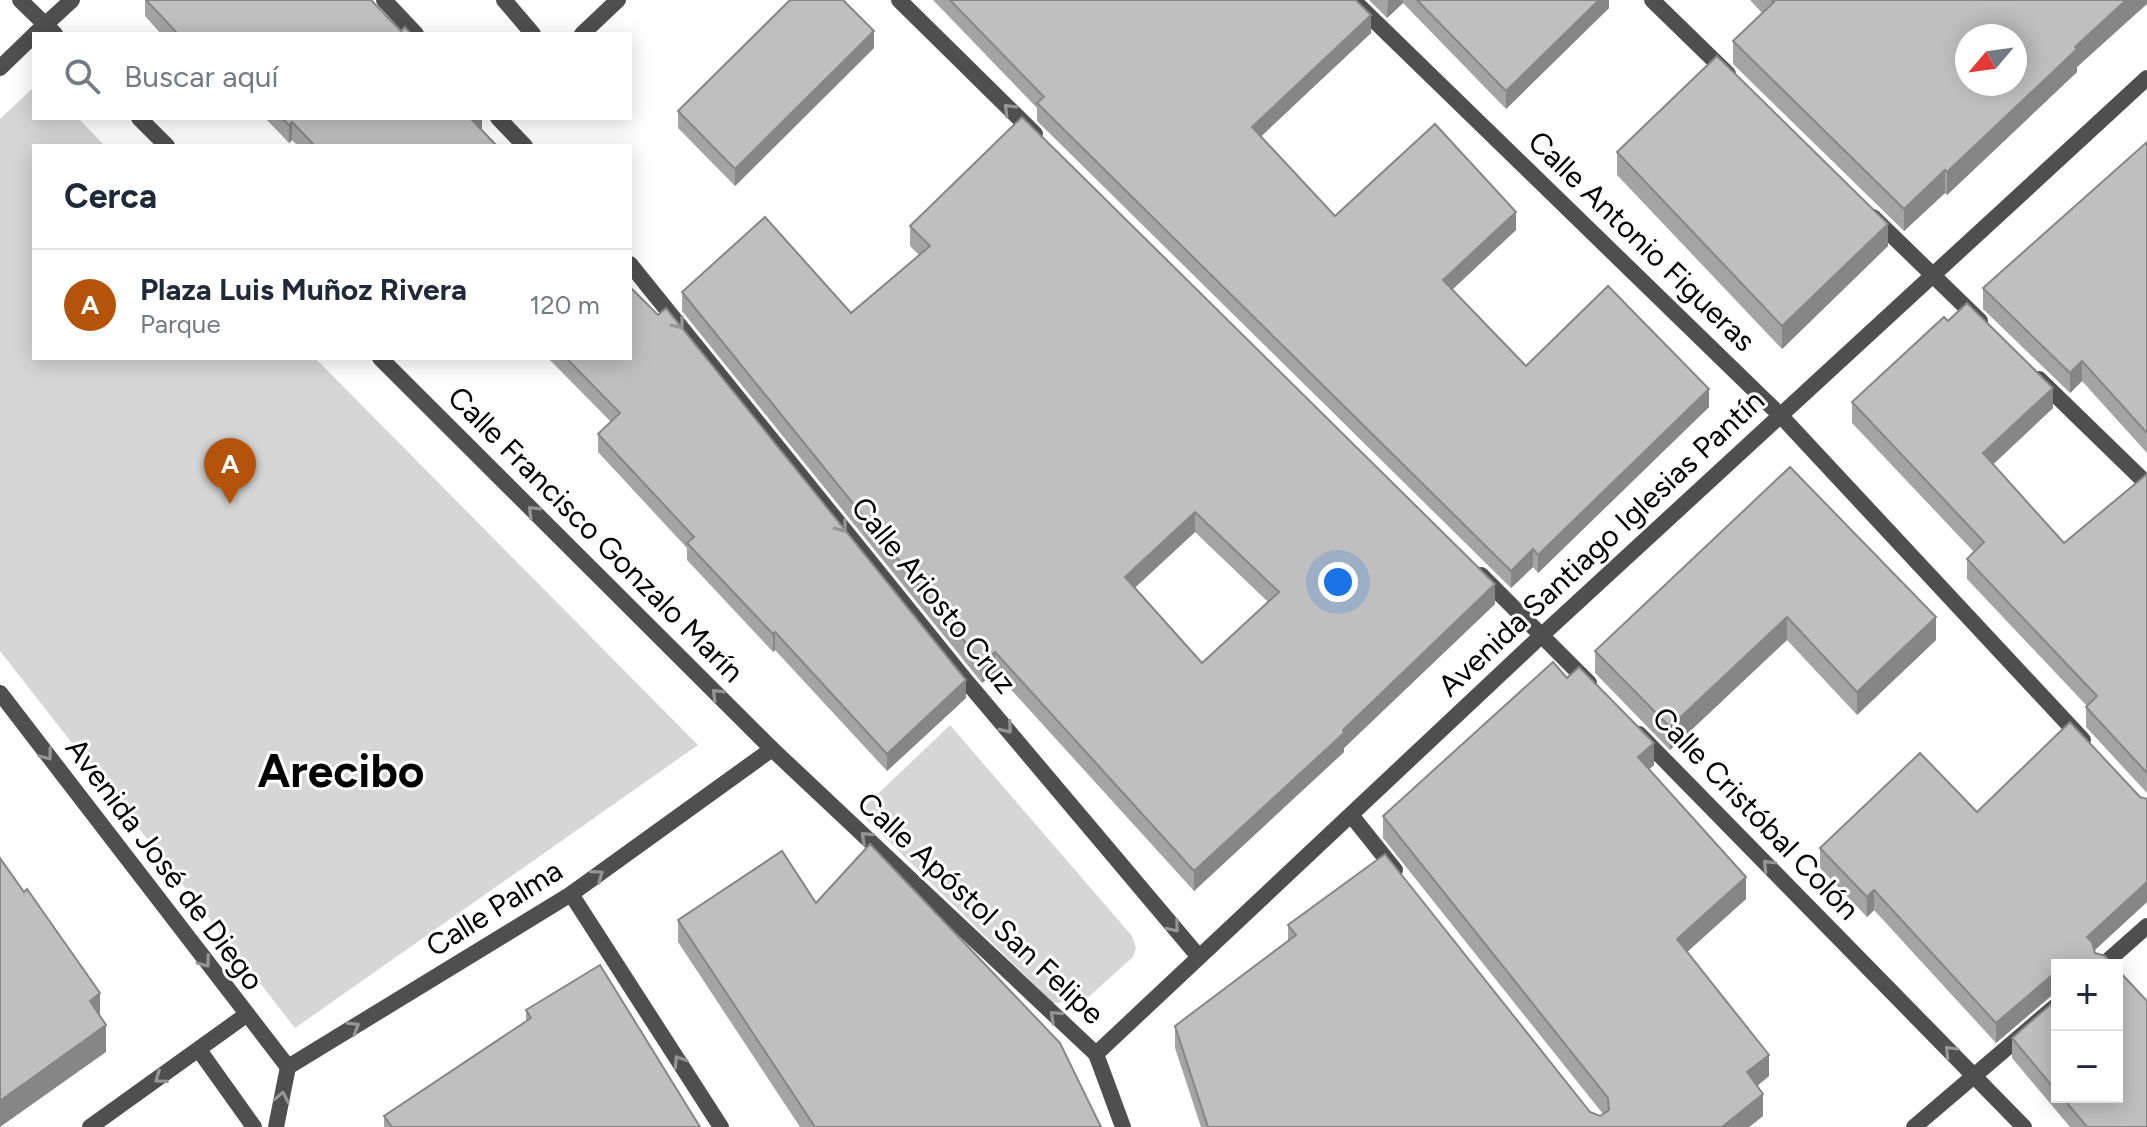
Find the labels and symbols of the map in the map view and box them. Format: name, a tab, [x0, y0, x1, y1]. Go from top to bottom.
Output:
north arrow	[1955, 24, 2027, 96]
one-way arrow	[1004, 103, 1018, 118]
street label: Calle Antonio Figueras	[1521, 123, 1763, 359]
one-way arrow	[669, 315, 684, 330]
street label: Calle Francisco Gonzalo Marín	[440, 378, 752, 690]
street label: Avenida Santiago Iglesias Pantín	[1430, 382, 1772, 704]
pin: A	[204, 438, 256, 504]
street label: Calle Ariosto Cruz	[843, 489, 1025, 701]
one-way arrow	[528, 506, 542, 520]
one-way arrow	[832, 518, 847, 532]
your location	[1318, 562, 1358, 602]
one-way arrow	[712, 689, 726, 703]
street label: Calle Cristóbal Colón	[1645, 699, 1867, 927]
one-way arrow	[997, 719, 1012, 734]
street label: Avenida José de Diego	[58, 730, 272, 998]
district label: Arecibo	[257, 743, 425, 799]
one-way arrow	[38, 746, 52, 761]
street label: Calle Apóstol San Felipe	[850, 784, 1112, 1032]
one-way arrow	[860, 833, 875, 847]
street label: Calle Palma	[419, 852, 569, 964]
one-way arrow	[1763, 860, 1777, 874]
one-way arrow	[590, 870, 604, 884]
one-way arrow	[1164, 918, 1179, 932]
one-way arrow	[195, 953, 209, 968]
one-way arrow	[1050, 1010, 1064, 1025]
one-way arrow	[345, 1021, 360, 1037]
one-way arrow	[1945, 1046, 1960, 1060]
one-way arrow	[673, 1056, 688, 1070]
one-way arrow	[154, 1068, 168, 1082]
one-way arrow	[272, 1090, 289, 1104]

